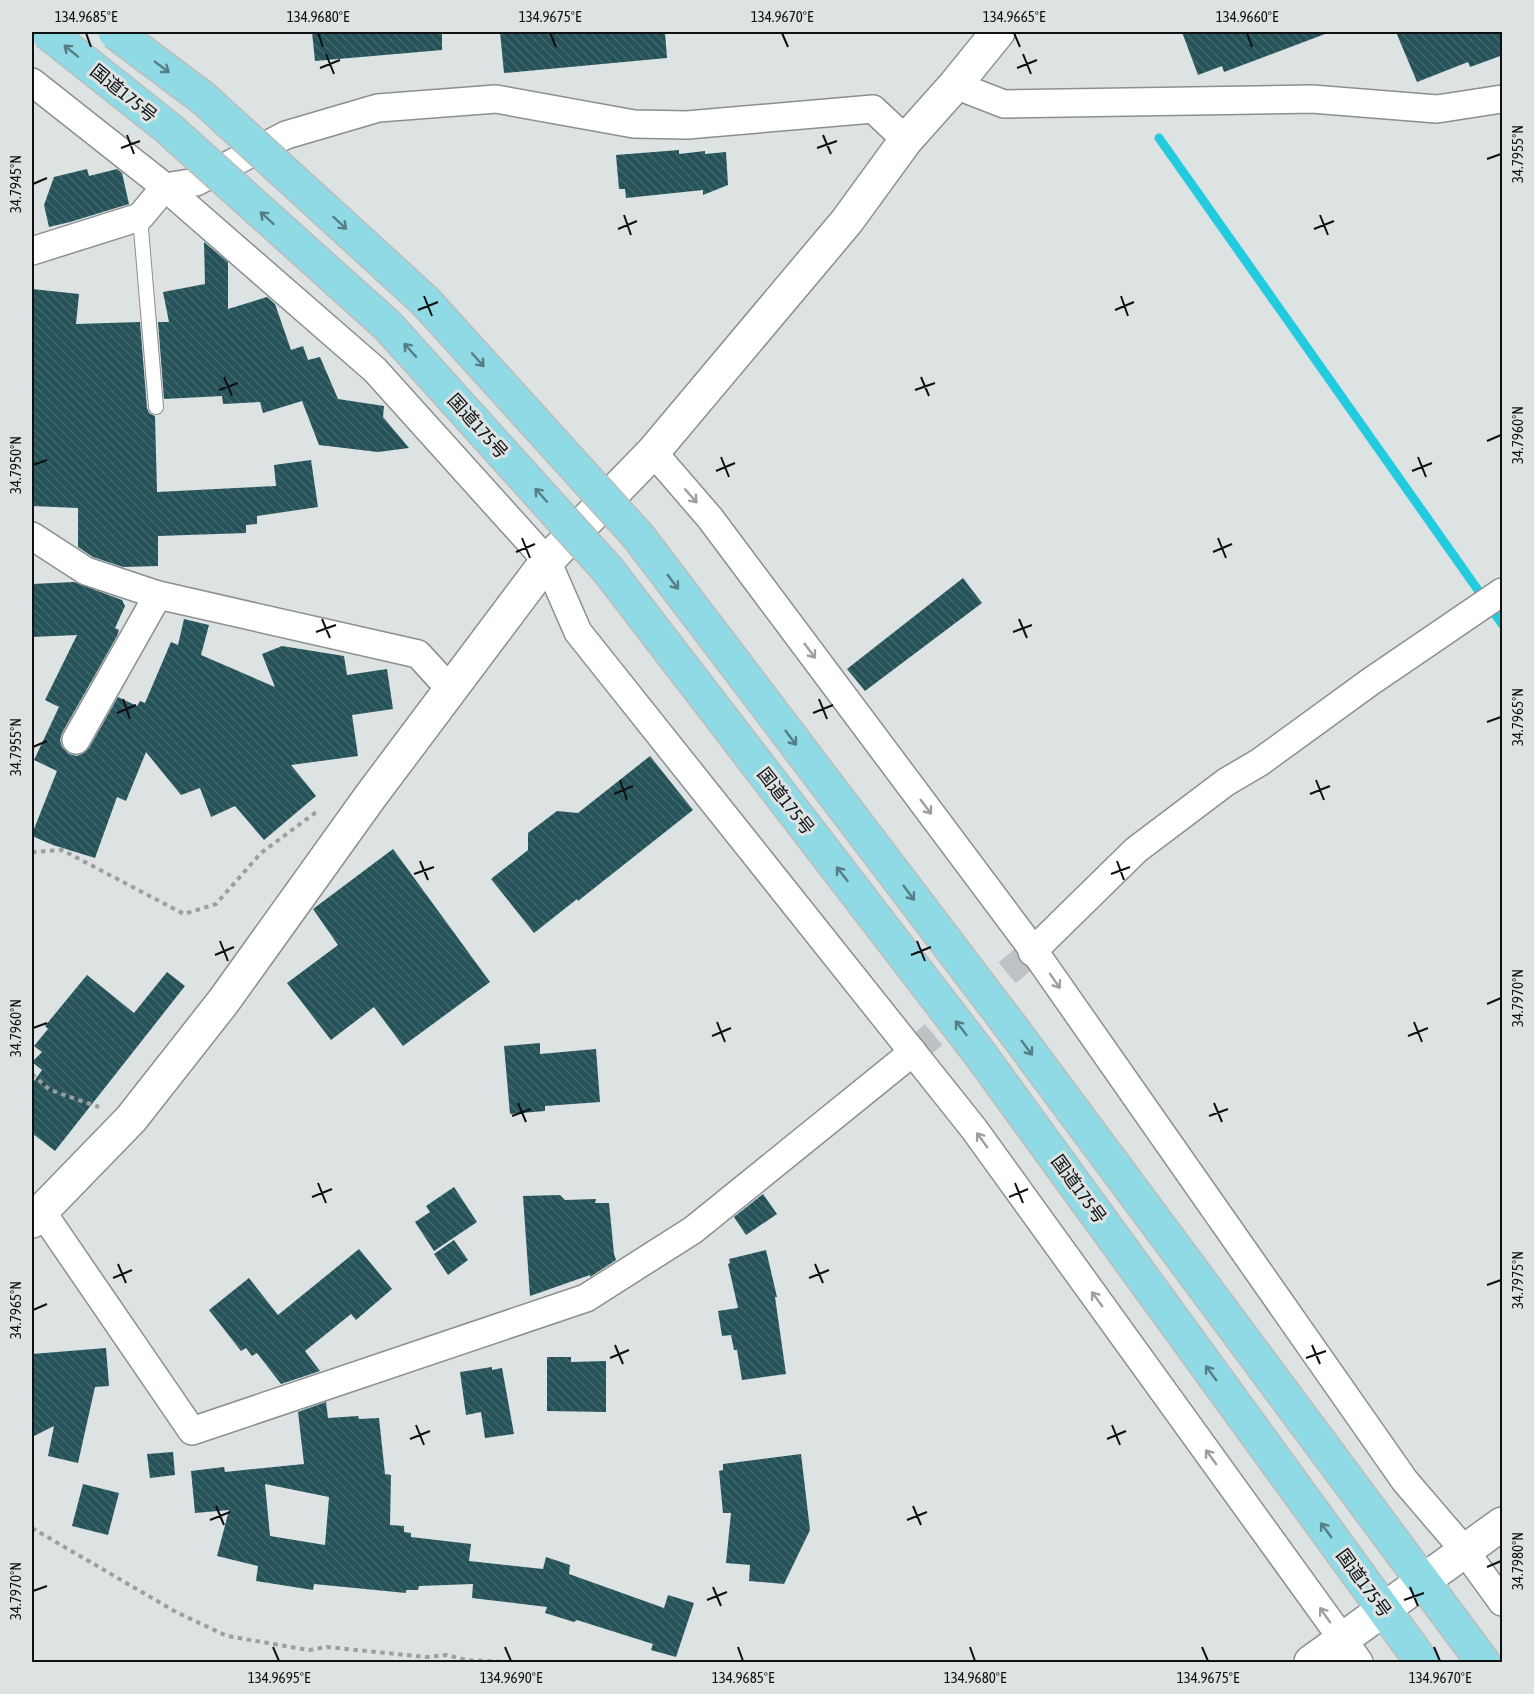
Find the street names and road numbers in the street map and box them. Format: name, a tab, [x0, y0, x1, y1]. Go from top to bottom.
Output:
street label: 国道175号	[87, 60, 161, 126]
street label: 国道175号	[444, 389, 512, 463]
street label: 国道175号	[753, 763, 819, 839]
street label: 国道175号	[1047, 1151, 1111, 1227]
street label: 国道175号	[1332, 1545, 1396, 1621]

